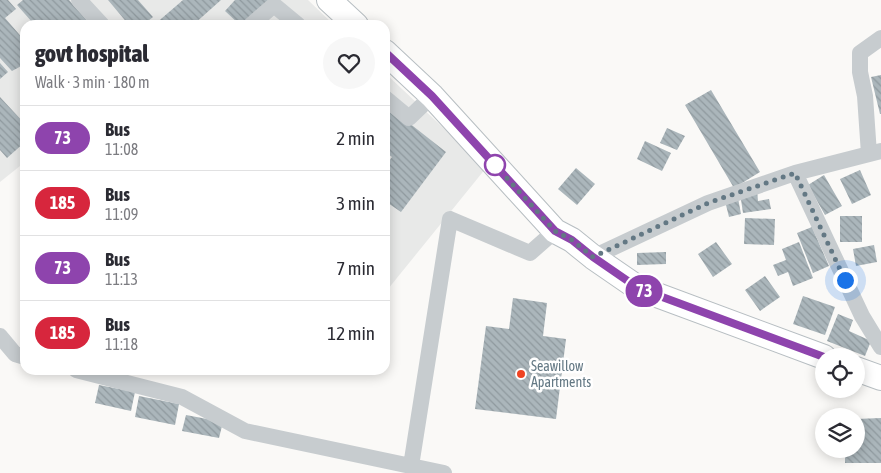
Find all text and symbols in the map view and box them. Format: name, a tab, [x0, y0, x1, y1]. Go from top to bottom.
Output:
button: heart	[323, 37, 375, 89]
text: govt hospital	[35, 40, 149, 67]
text: Walk · 3 min · 180 m	[35, 73, 149, 91]
text: Bus	[105, 118, 130, 140]
text: 73	[54, 127, 71, 148]
text: 2 min	[336, 127, 375, 149]
text: 11:08	[105, 140, 138, 158]
unlabelled marker	[484, 154, 506, 176]
text: Bus	[105, 183, 130, 205]
text: 185	[50, 192, 75, 213]
text: 3 min	[336, 192, 375, 214]
text: 11:09	[105, 205, 138, 223]
text: Bus	[105, 248, 130, 270]
text: 73	[54, 257, 71, 278]
text: 7 min	[336, 257, 375, 279]
your location	[833, 268, 858, 293]
text: 11:13	[105, 270, 138, 288]
line badge: 73	[622, 275, 666, 307]
text: 73	[636, 280, 652, 301]
text: Bus	[105, 313, 130, 335]
text: 185	[50, 322, 75, 343]
text: 12 min	[327, 322, 375, 344]
text: 11:18	[105, 335, 138, 353]
map controls	[815, 348, 865, 458]
button: locate	[815, 348, 865, 398]
place label: Seawillow Apartments	[531, 358, 591, 390]
marker: Seawillow Apartments	[515, 368, 527, 380]
button: layers	[815, 408, 865, 458]

